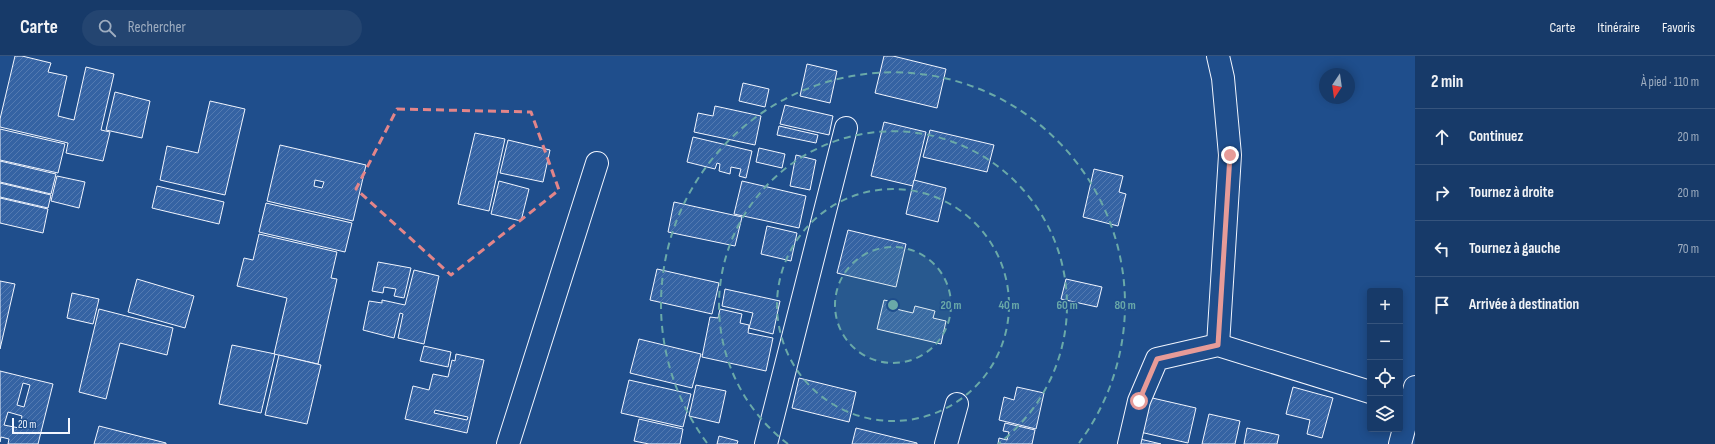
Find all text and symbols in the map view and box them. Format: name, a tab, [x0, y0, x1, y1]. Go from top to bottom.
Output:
search box	[82, 10, 362, 46]
text: Carte	[20, 16, 58, 39]
icon: search	[96, 17, 118, 39]
text: Rechercher	[128, 18, 186, 37]
text: Carte	[1549, 19, 1575, 36]
text: Itinéraire	[1597, 19, 1640, 36]
text: Favoris	[1662, 19, 1695, 36]
north arrow	[1319, 68, 1355, 104]
text: 2 min	[1431, 72, 1463, 92]
text: À pied · 110 m	[1641, 74, 1699, 90]
icon: ahead	[1431, 126, 1453, 148]
text: Continuez	[1469, 127, 1523, 146]
text: 20 m	[1677, 129, 1699, 145]
route end	[1221, 146, 1239, 164]
icon: right	[1431, 182, 1453, 204]
text: Tournez à droite	[1469, 183, 1554, 202]
text: 20 m	[1677, 185, 1699, 201]
icon: left	[1431, 238, 1453, 260]
text: Tournez à gauche	[1469, 239, 1560, 258]
text: 70 m	[1678, 241, 1699, 257]
map controls	[1367, 288, 1403, 432]
button: +	[1367, 288, 1403, 324]
icon: arrive	[1431, 294, 1453, 316]
text: Arrivée à destination	[1469, 295, 1579, 314]
centre of rings	[886, 298, 900, 312]
text: 20 m	[941, 298, 961, 313]
text: 40 m	[998, 298, 1020, 313]
text: 60 m	[1056, 298, 1078, 313]
text: 80 m	[1114, 298, 1136, 313]
button: −	[1367, 324, 1403, 360]
button: locate	[1367, 360, 1403, 396]
route start	[1130, 392, 1148, 410]
button: layers	[1367, 396, 1403, 432]
scale bar	[12, 416, 70, 435]
text: 20 m	[18, 418, 36, 431]

